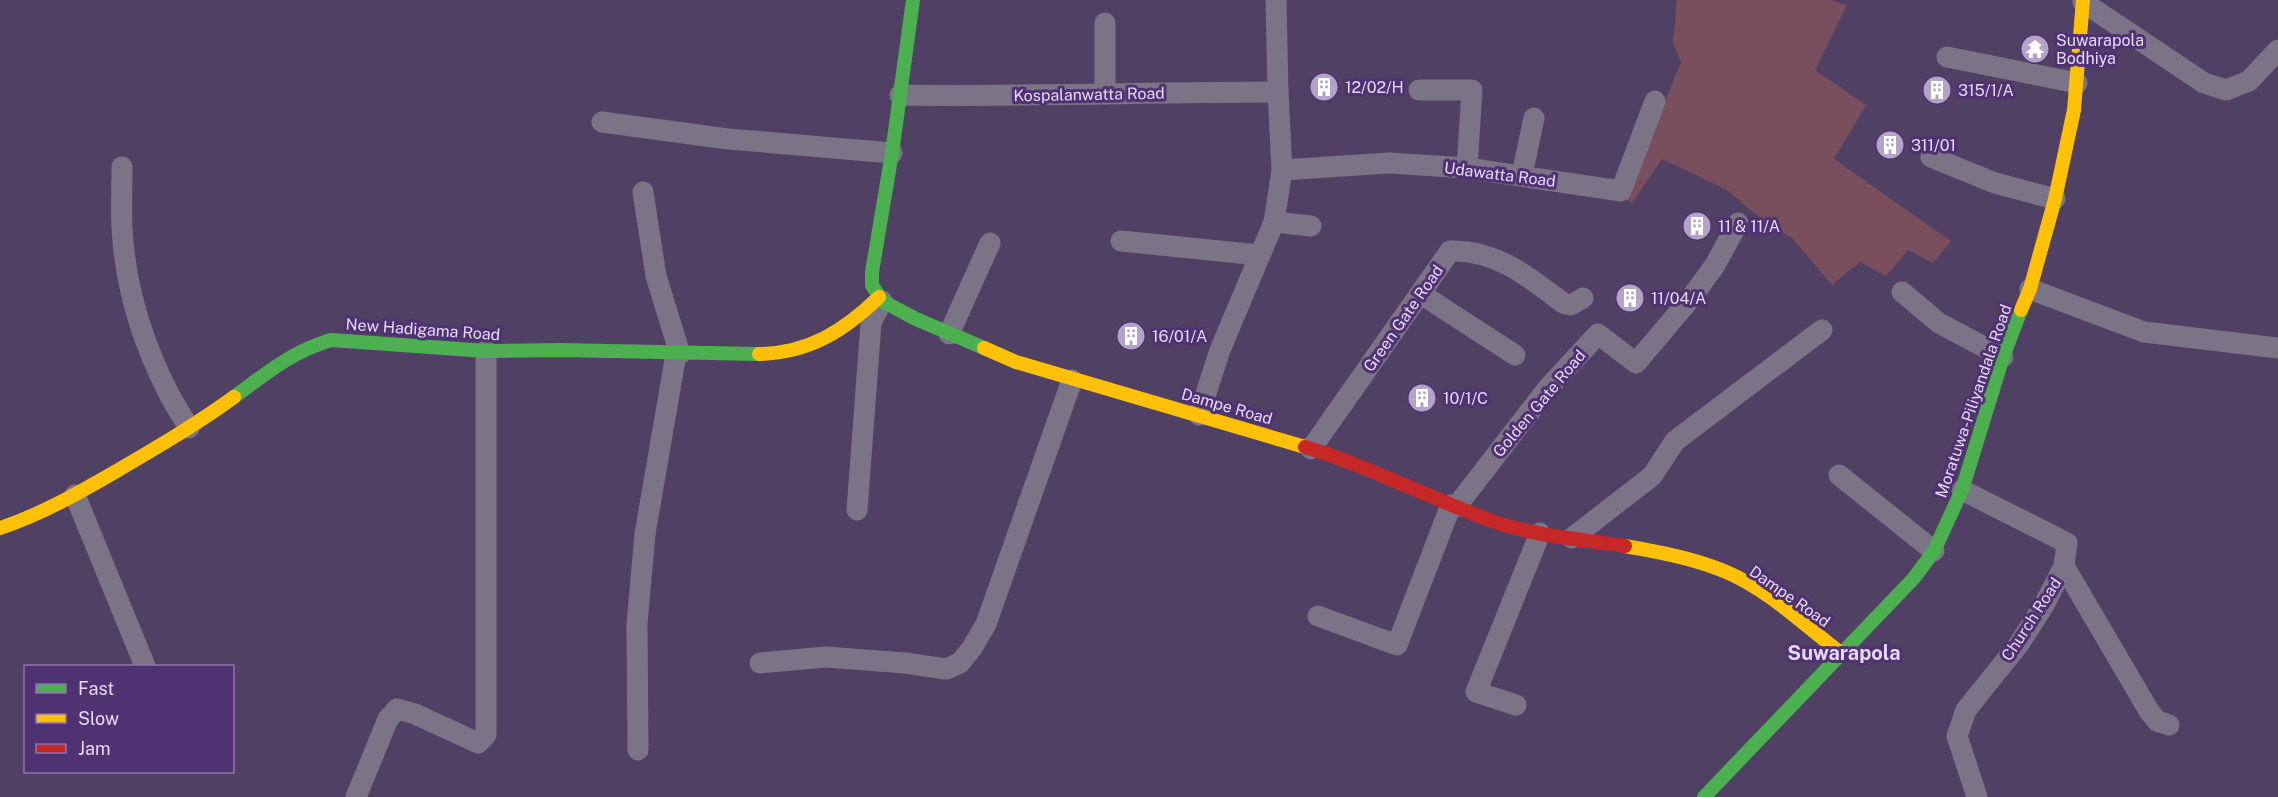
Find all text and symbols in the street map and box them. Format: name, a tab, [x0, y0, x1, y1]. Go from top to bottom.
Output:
place label: Suwarapola Bodhiya	[2056, 31, 2144, 68]
temple icon: Suwarapola Bodhiya	[2019, 33, 2051, 65]
building icon: 12/02/H	[1308, 71, 1340, 103]
building icon: 315/1/A	[1921, 74, 1953, 106]
place label: 12/02/H	[1345, 78, 1404, 97]
place label: 315/1/A	[1958, 81, 2014, 100]
street label: Kospalanwatta Road	[1013, 84, 1165, 105]
building icon: 311/01	[1874, 129, 1906, 161]
place label: 311/01	[1911, 136, 1956, 155]
street label: Udawatta Road	[1443, 158, 1557, 191]
building icon: 11 & 11/A	[1681, 210, 1713, 242]
place label: 11 & 11/A	[1718, 217, 1780, 236]
street label: Green Gate Road	[1359, 261, 1447, 375]
building icon: 11/04/A	[1614, 282, 1646, 314]
place label: 11/04/A	[1651, 289, 1706, 308]
street label: Moratuwa-Piliyandala Road	[1931, 302, 2016, 500]
street label: New Hadigama Road	[345, 315, 501, 344]
building icon: 16/01/A	[1115, 320, 1147, 352]
place label: 16/01/A	[1152, 327, 1207, 346]
street label: Golden Gate Road	[1489, 346, 1590, 461]
building icon: 10/1/C	[1406, 382, 1438, 414]
street label: Dampe Road	[1179, 384, 1275, 429]
place label: 10/1/C	[1443, 389, 1488, 408]
street label: Dampe Road	[1746, 562, 1834, 631]
street label: Church Road	[1997, 574, 2065, 664]
district label: Suwarapola	[1787, 641, 1901, 665]
legend	[24, 665, 234, 773]
text: Fast	[78, 678, 114, 699]
text: Slow	[78, 708, 119, 729]
text: Jam	[78, 738, 111, 759]

